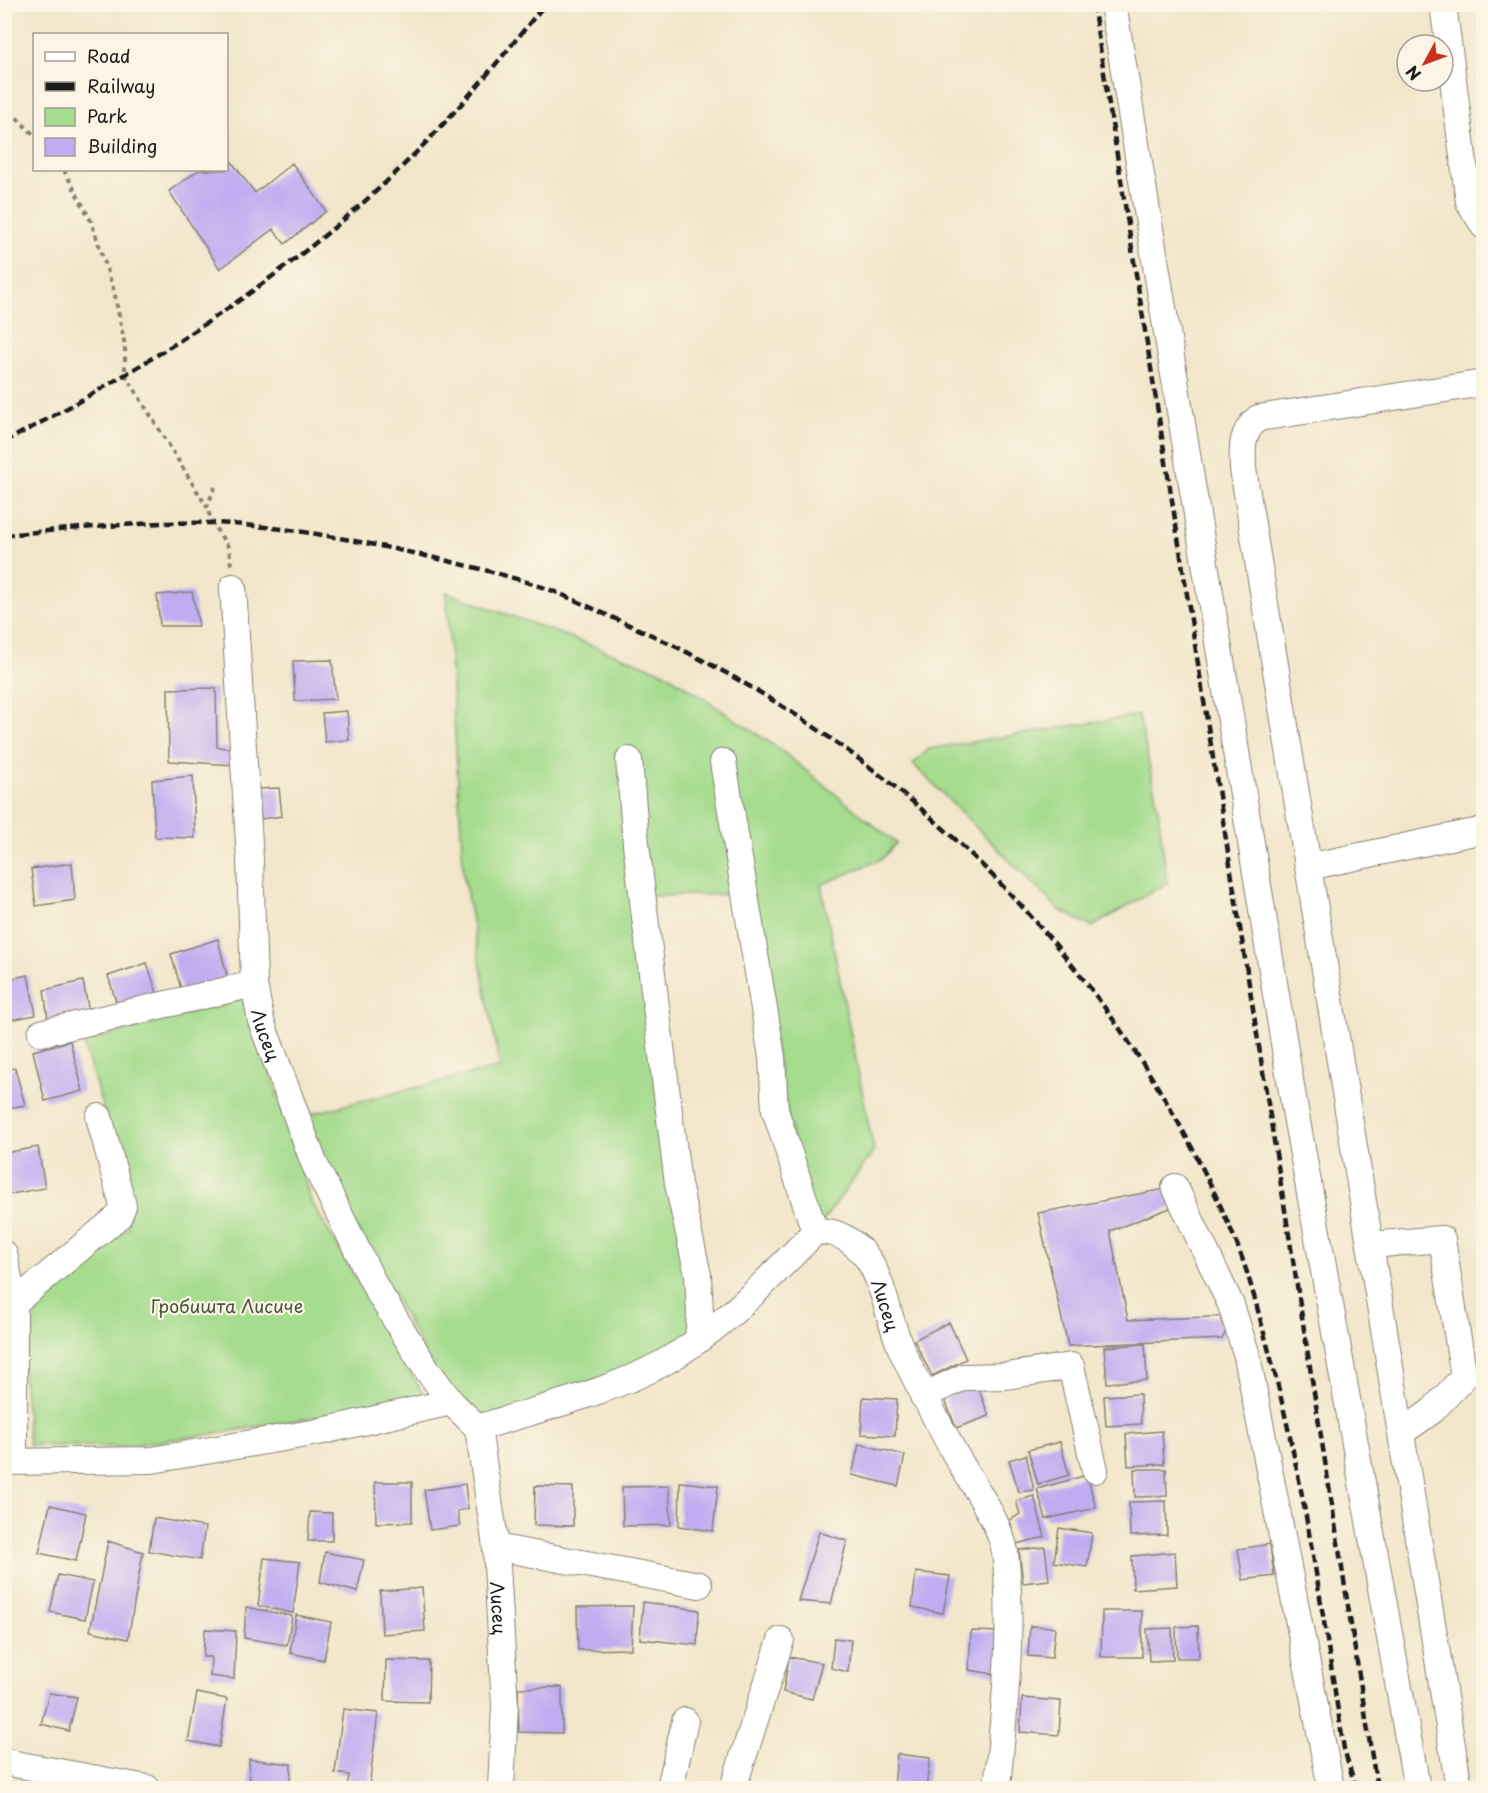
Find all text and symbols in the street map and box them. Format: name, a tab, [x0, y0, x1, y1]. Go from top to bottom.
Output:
legend	[33, 33, 228, 171]
north arrow	[1395, 33, 1455, 93]
text: Road	[87, 42, 131, 69]
text: N	[1400, 61, 1426, 86]
text: Railway	[87, 72, 155, 99]
text: Park	[87, 102, 127, 129]
text: Building	[87, 132, 157, 159]
street label: Лисец	[246, 1007, 288, 1065]
street label: Лисец	[866, 1275, 907, 1335]
park label: Гробишта Лисиче	[151, 1292, 303, 1319]
street label: Лисец	[484, 1581, 514, 1636]

